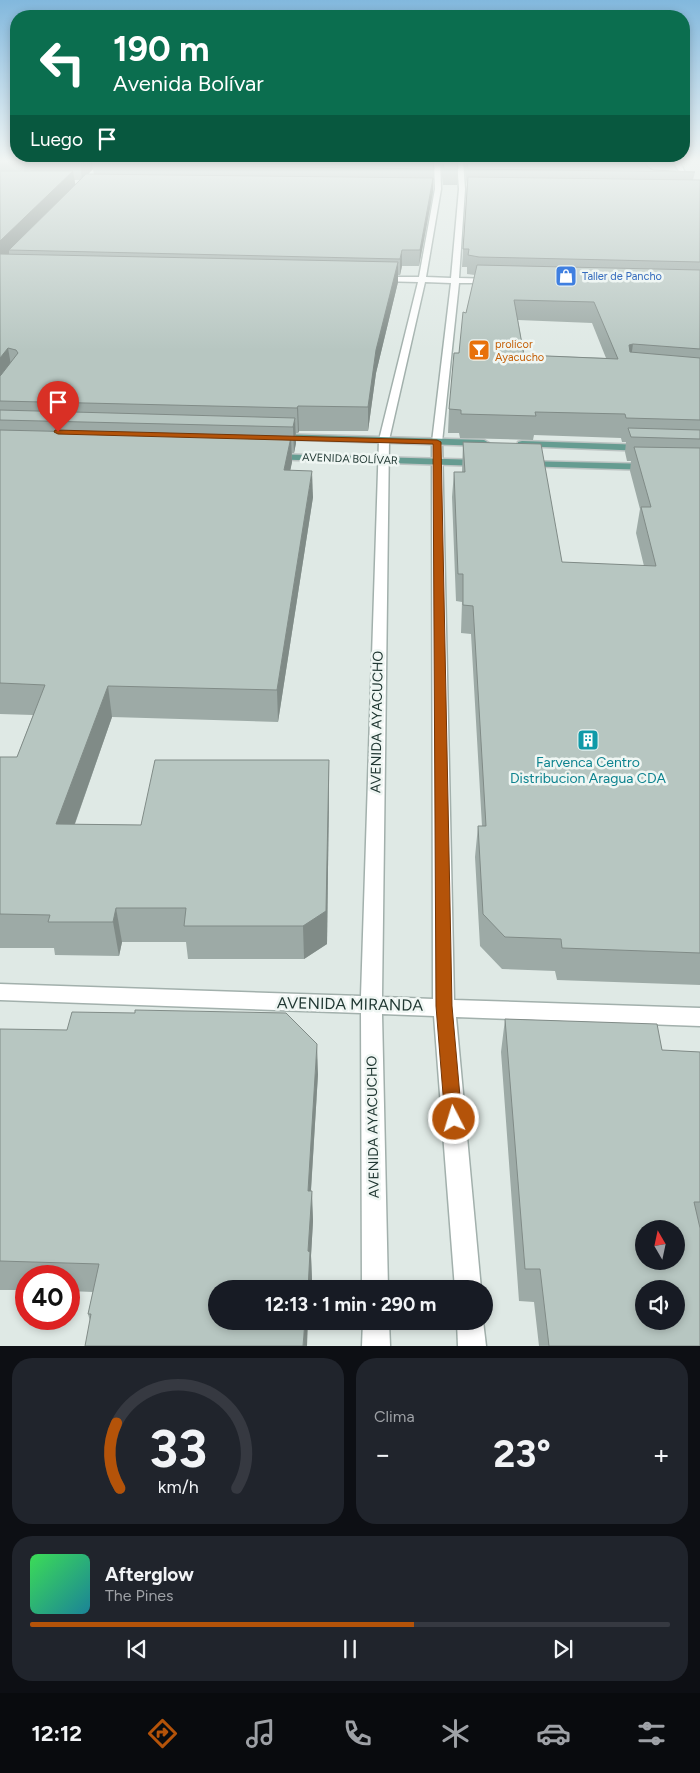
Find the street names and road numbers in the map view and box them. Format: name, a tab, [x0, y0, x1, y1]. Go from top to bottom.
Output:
street label: AVENIDA BOLÍVAR	[302, 451, 398, 467]
street label: AVENIDA AYACUCHO	[367, 650, 387, 793]
street label: AVENIDA MIRANDA	[277, 993, 423, 1015]
street label: AVENIDA AYACUCHO	[363, 1055, 383, 1198]

